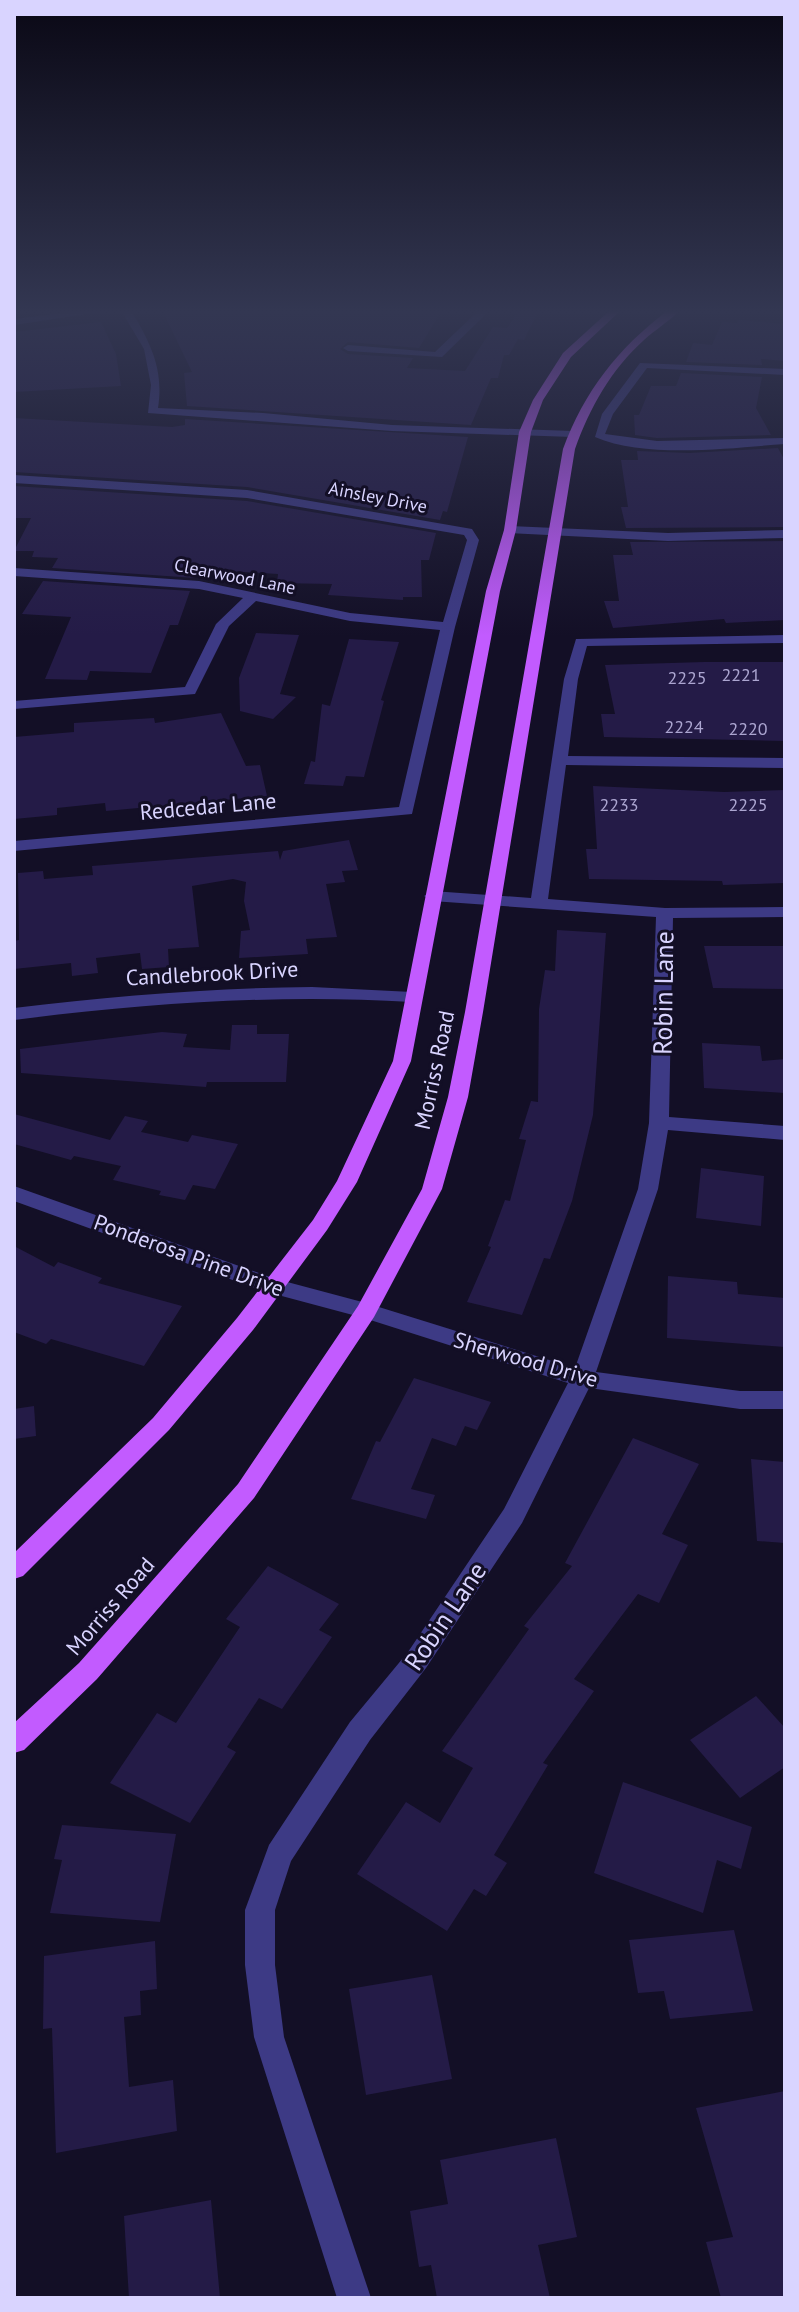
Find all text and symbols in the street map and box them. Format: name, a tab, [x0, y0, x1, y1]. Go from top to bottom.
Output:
street label: Ainsley Drive	[327, 476, 429, 518]
street label: Clearwood Lane	[172, 553, 298, 599]
house number: 2221	[721, 663, 761, 686]
house number: 2225	[667, 666, 707, 689]
house number: 2224	[664, 715, 704, 738]
house number: 2220	[728, 717, 768, 740]
street label: Redcedar Lane	[139, 786, 277, 826]
house number: 2233	[599, 793, 639, 816]
house number: 2225	[728, 793, 768, 816]
street label: Robin Lane	[645, 931, 681, 1055]
street label: Candlebrook Drive	[125, 955, 299, 991]
street label: Morriss Road	[408, 1008, 460, 1132]
street label: Ponderosa Pine Drive	[90, 1208, 288, 1302]
street label: Sherwood Drive	[451, 1325, 601, 1393]
street label: Morriss Road	[60, 1551, 160, 1661]
street label: Robin Lane	[397, 1556, 493, 1676]

